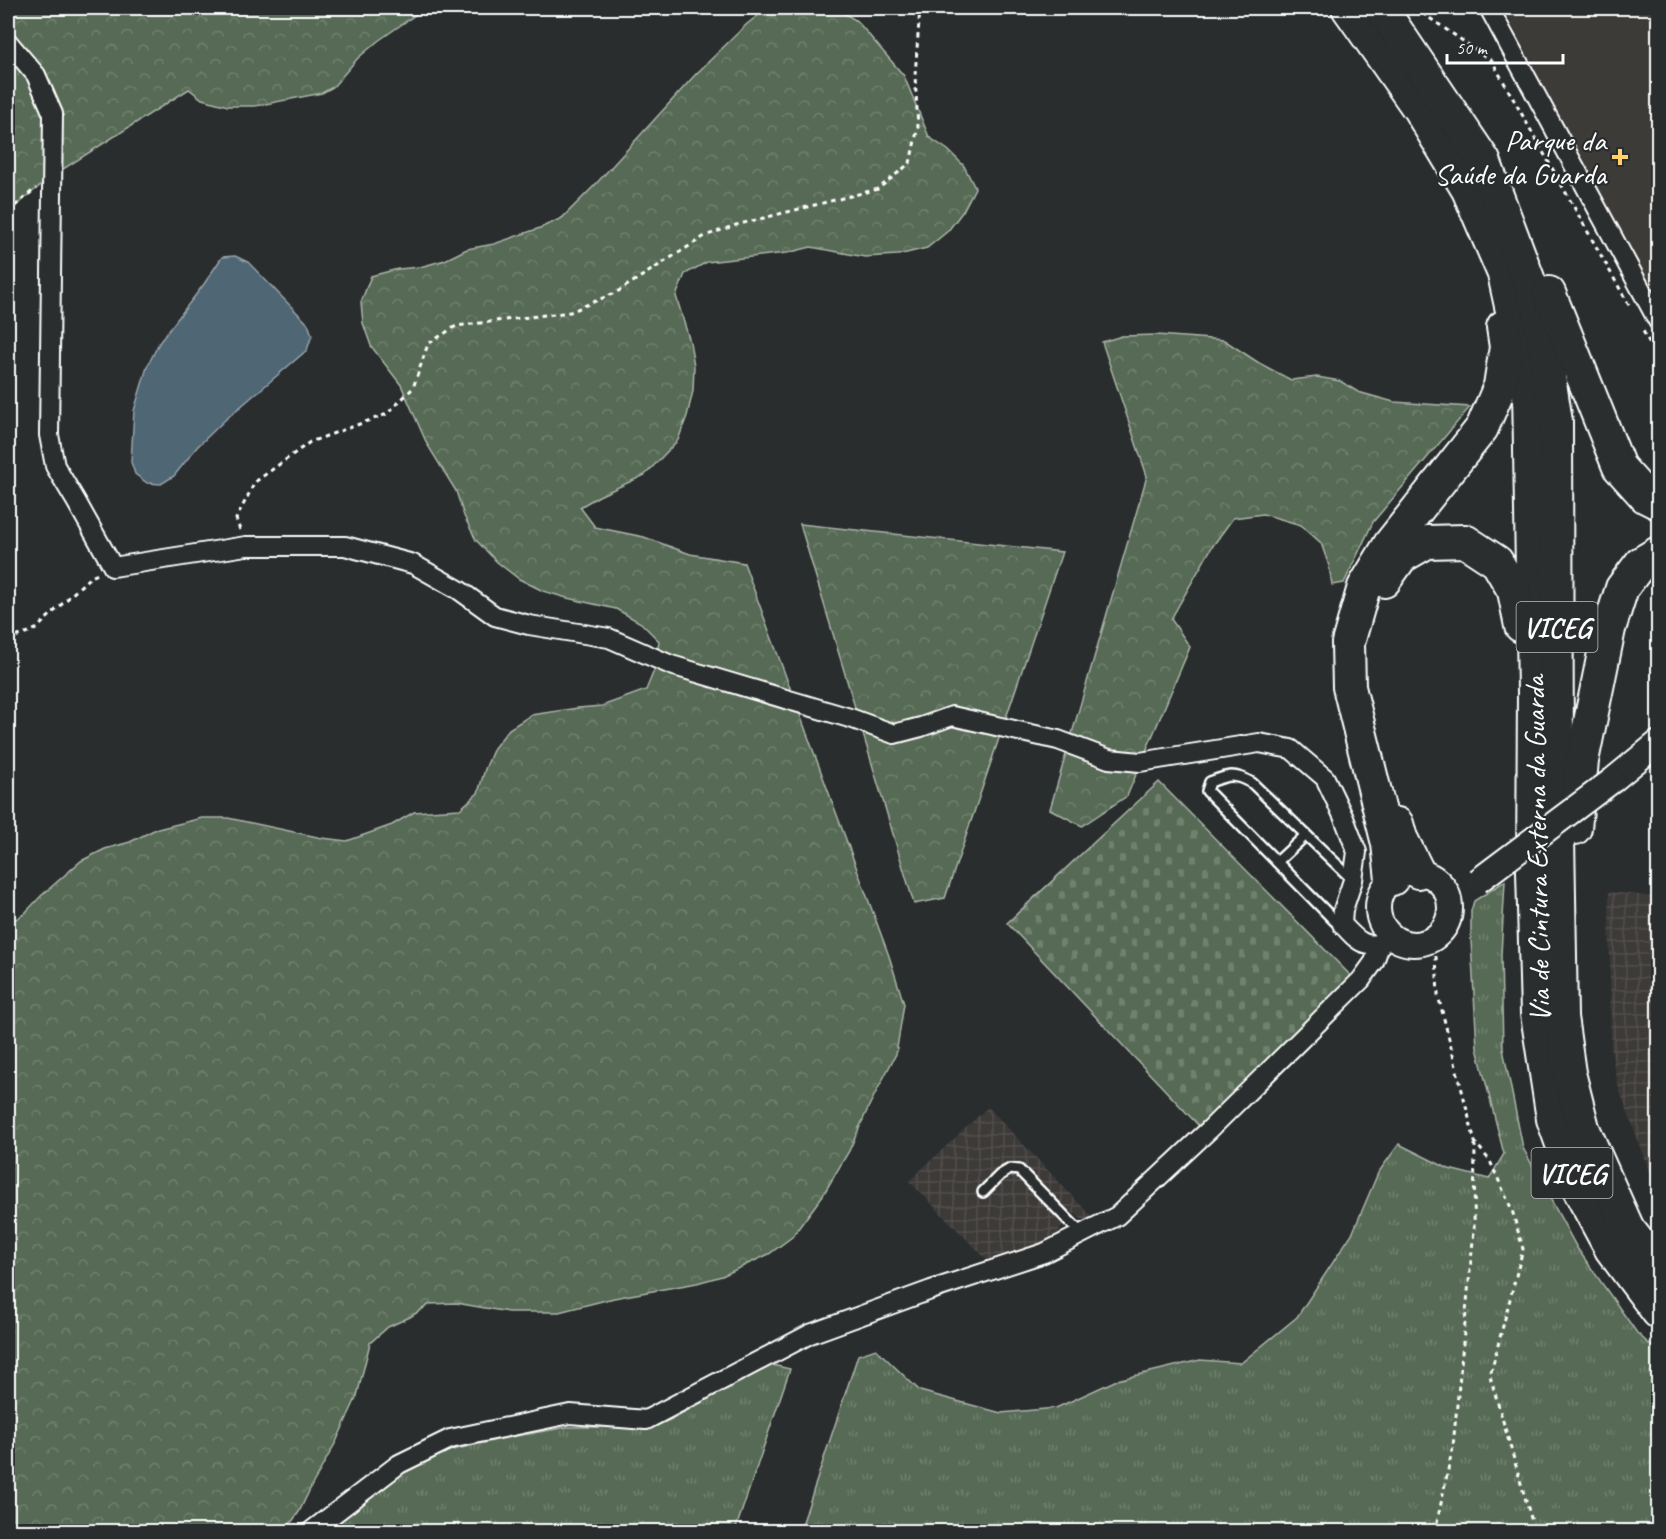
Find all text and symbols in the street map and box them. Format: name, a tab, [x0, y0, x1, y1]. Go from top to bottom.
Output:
scale bar	[1447, 27, 1562, 65]
text: 50 m	[1456, 37, 1489, 59]
place label: Parque da Saúde da Guarda	[1434, 121, 1608, 193]
marker: Parque da Saúde da Guarda	[1611, 148, 1629, 166]
road number: VICEG	[1516, 602, 1598, 652]
street label: Via de Cintura Externa da Guarda	[1515, 673, 1559, 1023]
road number: VICEG	[1532, 1148, 1612, 1198]

